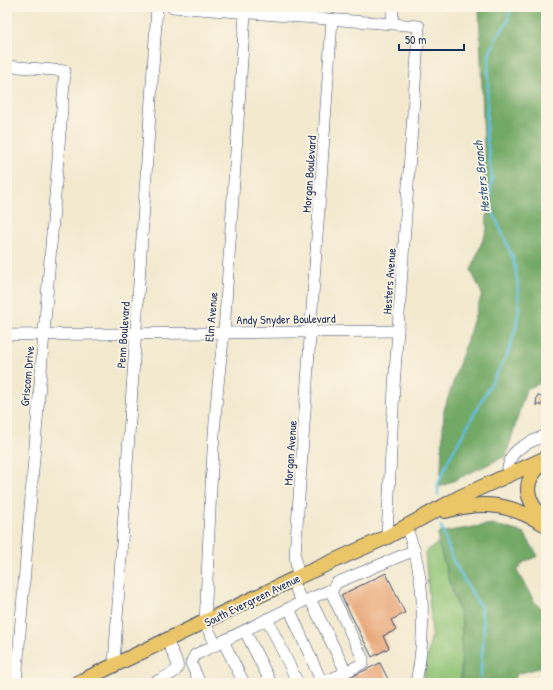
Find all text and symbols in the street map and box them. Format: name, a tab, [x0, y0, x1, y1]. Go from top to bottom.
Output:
scale bar	[399, 26, 464, 52]
text: 50 m	[405, 31, 426, 48]
street label: Morgan Boulevard	[298, 135, 320, 213]
water label: Hesters Branch	[468, 139, 494, 214]
street label: Hesters Avenue	[378, 247, 400, 315]
street label: Elm Avenue	[200, 291, 222, 343]
street label: Penn Boulevard	[112, 301, 134, 369]
street label: Andy Snyder Boulevard	[236, 310, 336, 328]
street label: Griscom Drive	[16, 345, 38, 407]
street label: Morgan Avenue	[279, 420, 301, 486]
street label: South Evergreen Avenue	[201, 569, 303, 631]

